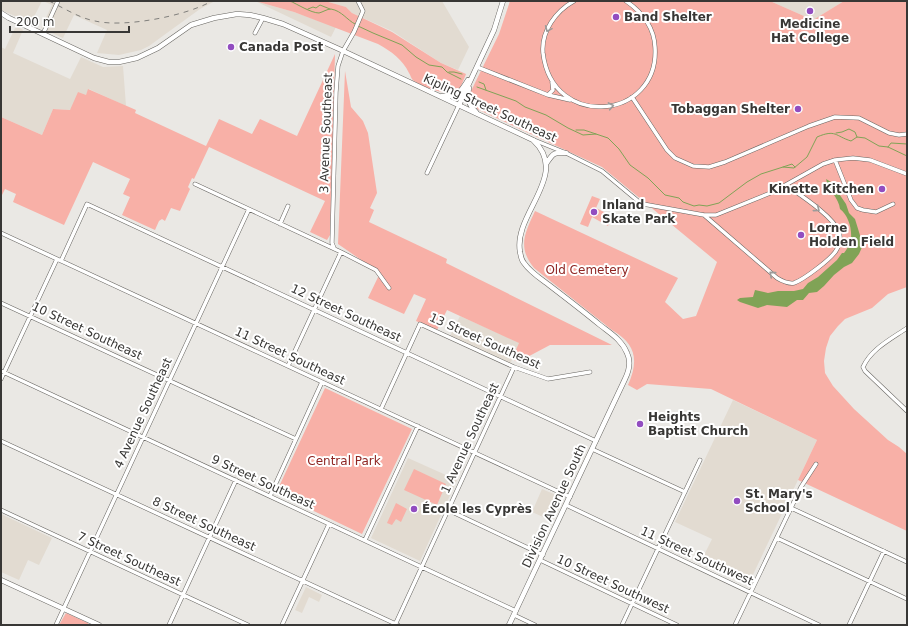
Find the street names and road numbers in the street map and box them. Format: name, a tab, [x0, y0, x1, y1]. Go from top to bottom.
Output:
street label: Kipling Street Southeast	[421, 71, 559, 145]
street label: 3 Avenue Southeast	[317, 72, 335, 193]
street label: 12 Street Southeast	[289, 281, 404, 345]
street label: 10 Street Southeast	[30, 299, 145, 363]
street label: 13 Street Southeast	[427, 310, 543, 372]
street label: 11 Street Southeast	[233, 324, 348, 388]
street label: 4 Avenue Southeast	[111, 355, 175, 471]
street label: 1 Avenue Southeast	[438, 380, 502, 496]
street label: Division Avenue South	[519, 442, 589, 570]
street label: 9 Street Southeast	[209, 452, 317, 512]
street label: 8 Street Southeast	[150, 494, 258, 554]
street label: 11 Street Southwest	[639, 524, 756, 588]
street label: 7 Street Southeast	[75, 529, 183, 589]
street label: 10 Street Southwest	[555, 552, 672, 616]

